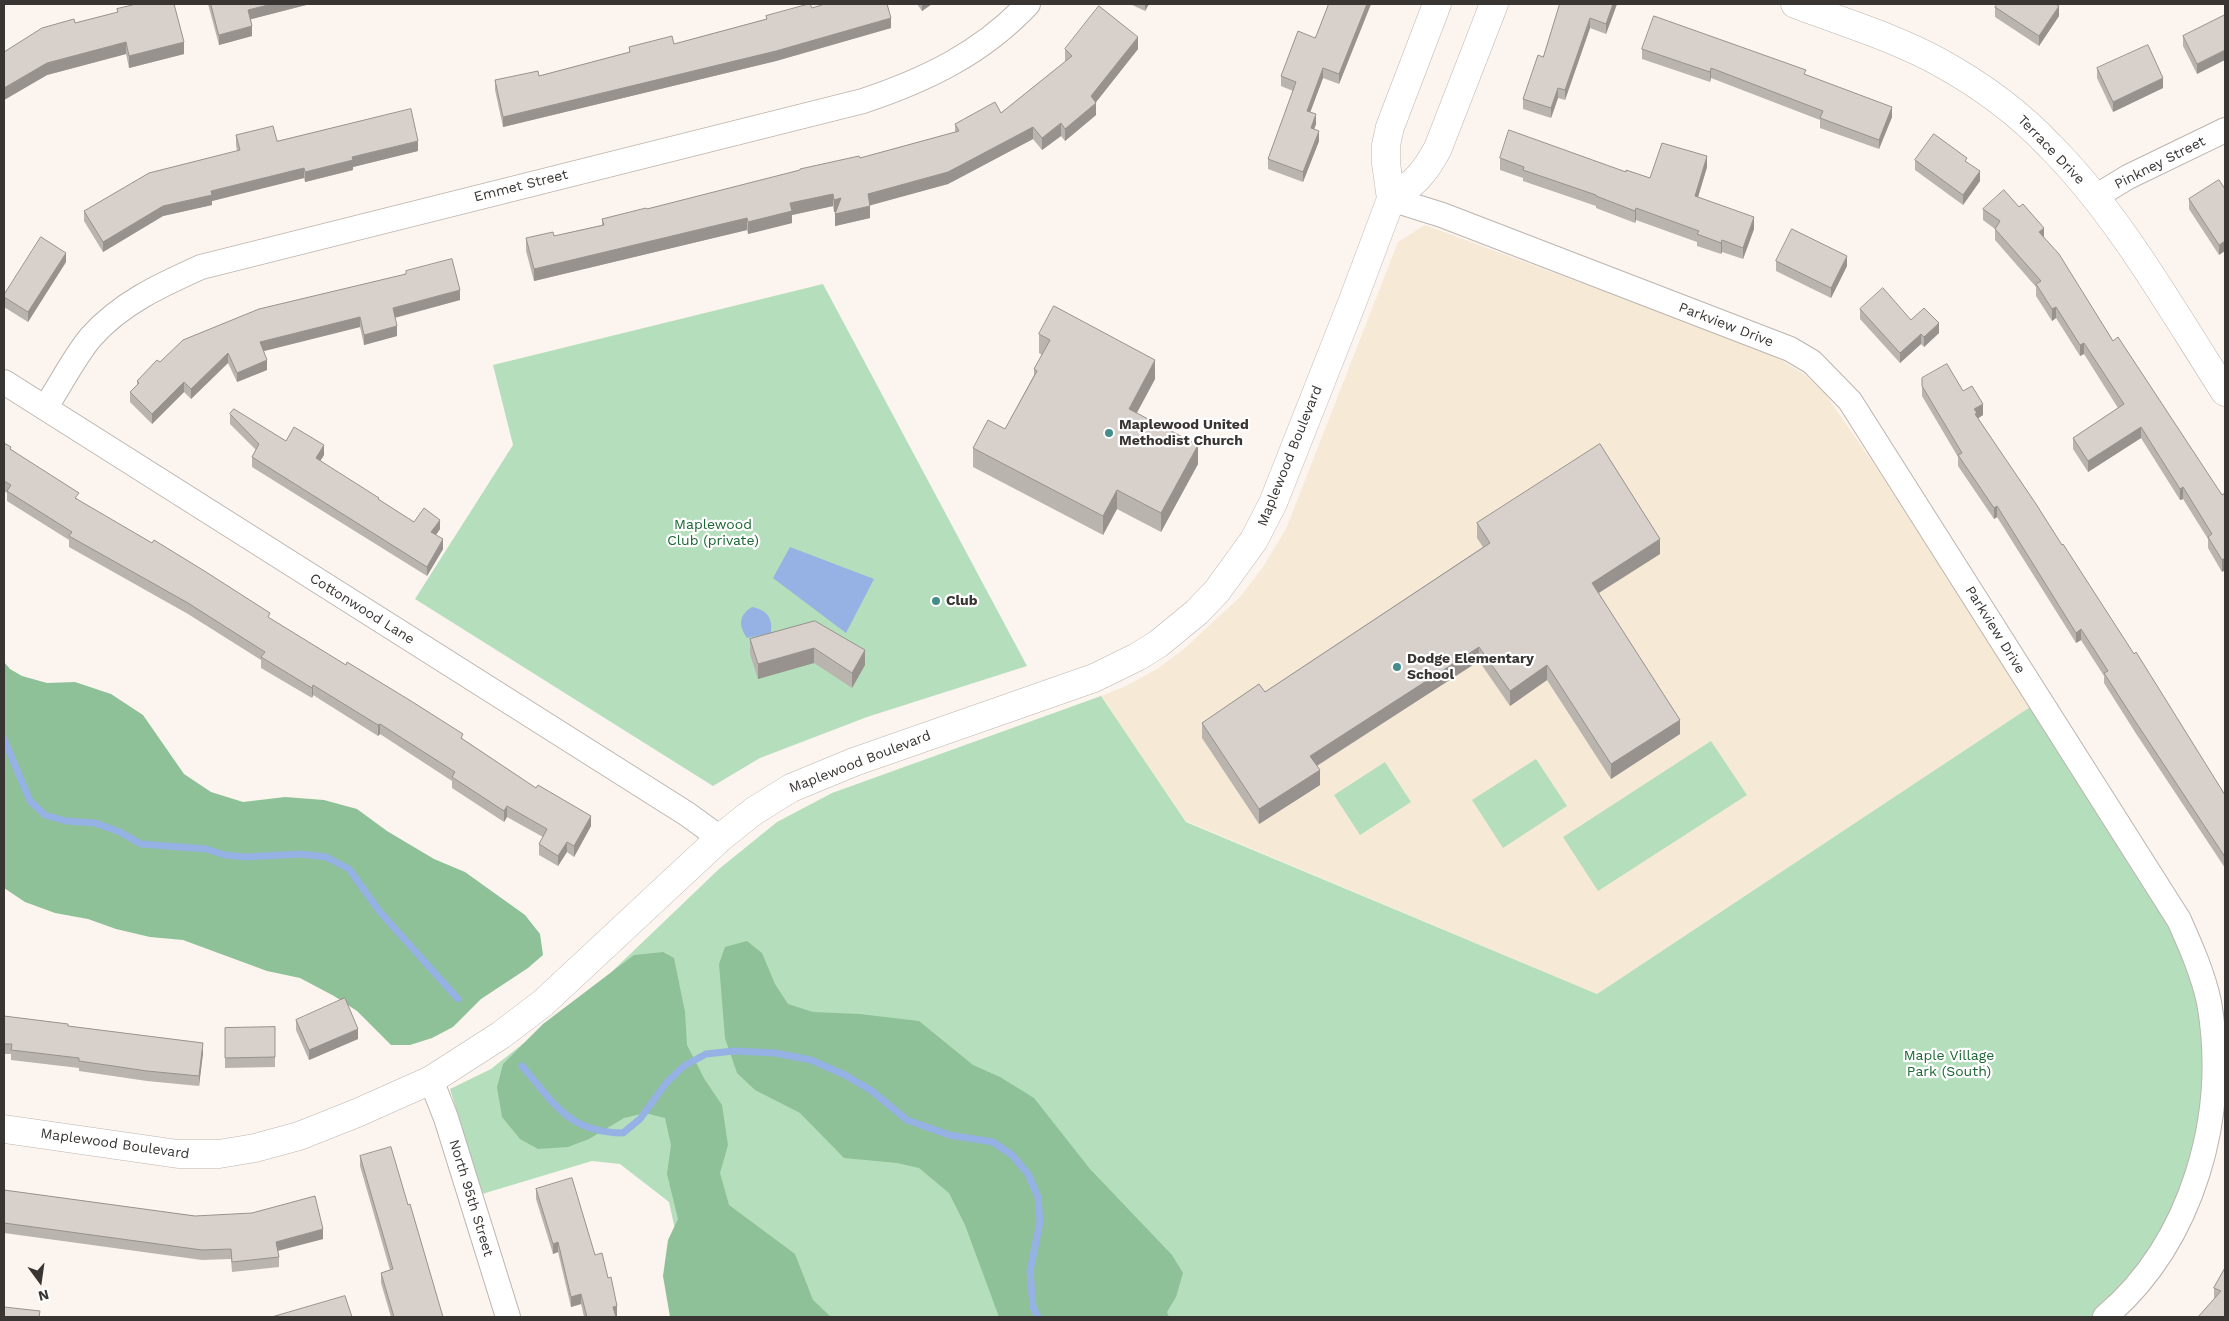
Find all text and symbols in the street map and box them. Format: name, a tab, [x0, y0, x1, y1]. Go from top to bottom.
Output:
street label: Terrace Drive	[2014, 112, 2088, 188]
street label: Pinkney Street	[2112, 133, 2208, 193]
street label: Emmet Street	[472, 166, 570, 206]
street label: Parkview Drive	[1676, 299, 1776, 351]
street label: Maplewood Boulevard	[1254, 383, 1326, 529]
place label: Maplewood United Methodist Church	[1119, 417, 1249, 450]
marker: Maplewood United Methodist Church	[1103, 427, 1115, 439]
park label: Maplewood Club (private)	[667, 517, 759, 550]
street label: Cottonwood Lane	[306, 570, 418, 648]
street label: Parkview Drive	[1961, 583, 2029, 677]
place label: Club	[946, 593, 978, 609]
marker: Club	[930, 595, 942, 607]
place label: Dodge Elementary School	[1407, 651, 1534, 684]
marker: Dodge Elementary School	[1391, 661, 1403, 673]
street label: Maplewood Boulevard	[787, 727, 933, 797]
park label: Maple Village Park (South)	[1904, 1048, 1994, 1080]
street label: Maplewood Boulevard	[39, 1125, 191, 1163]
street label: North 95th Street	[445, 1137, 497, 1259]
north arrow	[15, 1256, 65, 1306]
text: N	[37, 1287, 51, 1305]

